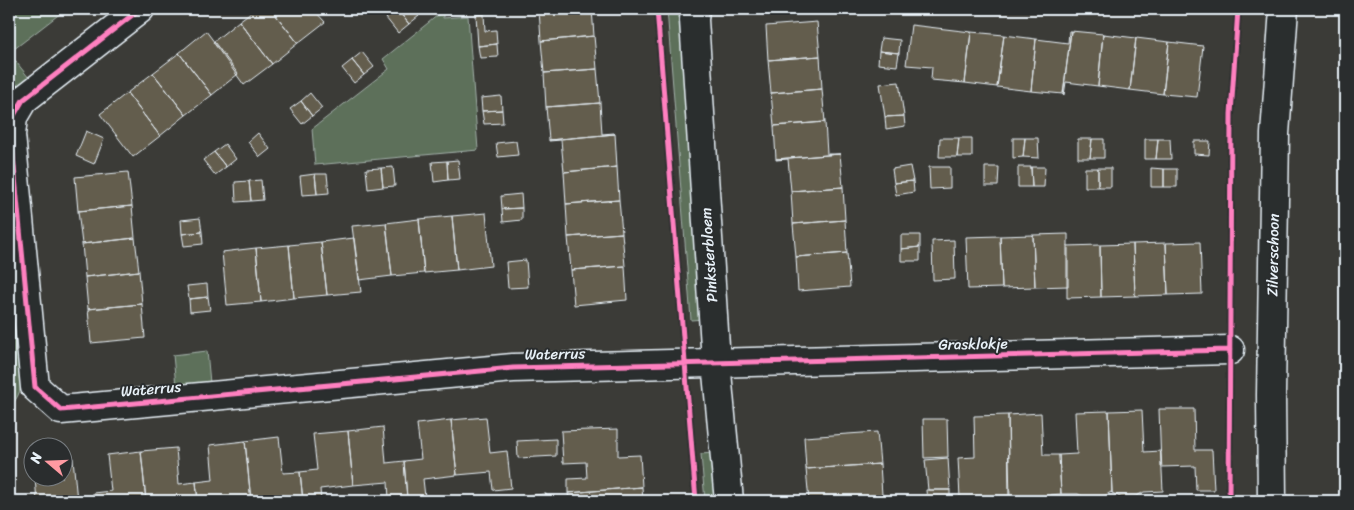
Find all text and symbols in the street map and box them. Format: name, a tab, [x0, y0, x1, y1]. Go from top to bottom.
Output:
street label: Pinksterbloem	[693, 207, 725, 303]
street label: Zilverschoon	[1259, 213, 1287, 297]
street label: Grasklokje	[938, 330, 1008, 358]
street label: Waterrus	[524, 340, 586, 368]
street label: Waterrus	[120, 373, 182, 405]
north arrow	[22, 438, 72, 488]
text: N	[22, 449, 50, 468]

